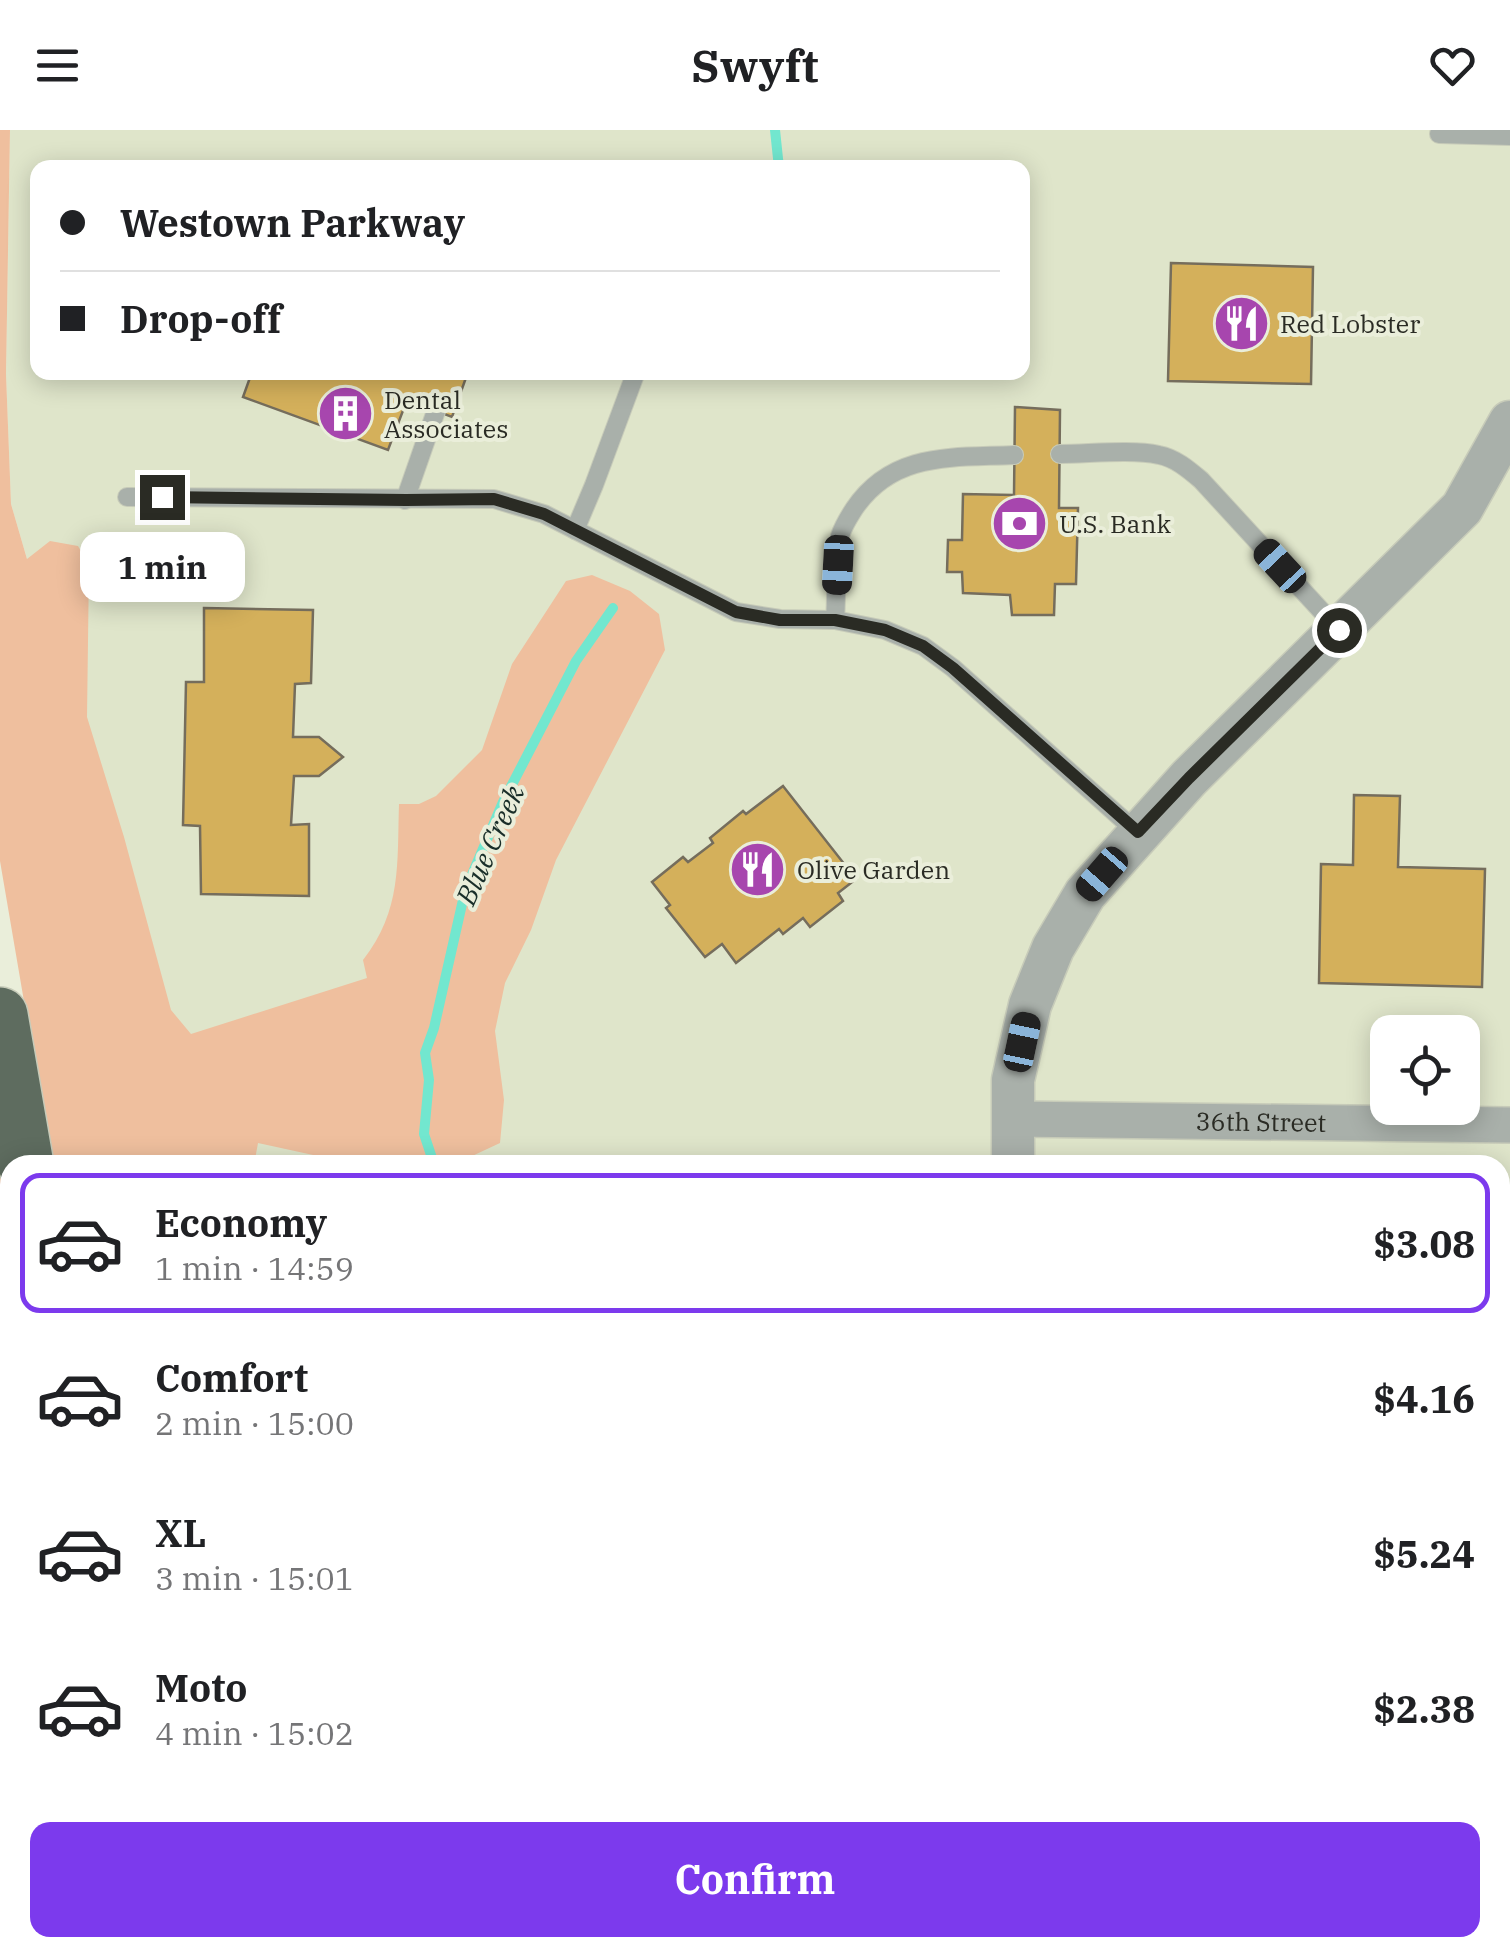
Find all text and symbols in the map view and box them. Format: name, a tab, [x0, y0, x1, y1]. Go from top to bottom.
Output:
text: Swyft	[691, 36, 819, 94]
icon: menu	[30, 38, 85, 93]
icon: heart	[1425, 38, 1480, 93]
text: Westown Parkway	[120, 198, 465, 247]
text: Drop-off	[120, 294, 282, 343]
restaurant icon: Red Lobster	[1211, 294, 1271, 354]
place label: Red Lobster	[1280, 307, 1420, 340]
place label: Dental Associates	[384, 383, 508, 445]
building icon: Dental Associates	[315, 384, 375, 444]
route end	[140, 475, 185, 520]
bank icon: U.S. Bank	[990, 494, 1050, 554]
place label: U.S. Bank	[1059, 507, 1171, 540]
callout: 1 min	[80, 532, 244, 602]
car	[821, 534, 855, 596]
car	[1249, 534, 1311, 598]
text: 1 min	[118, 546, 207, 588]
route start	[1317, 608, 1362, 653]
water label: Blue Creek	[446, 779, 532, 911]
restaurant icon: Olive Garden	[728, 840, 788, 900]
car	[1071, 842, 1133, 906]
place label: Olive Garden	[797, 853, 950, 886]
car	[1001, 1010, 1043, 1074]
map controls	[1370, 1015, 1480, 1125]
button: locate	[1370, 1015, 1480, 1125]
street label: 36th Street	[1196, 1104, 1327, 1139]
icon: car	[35, 1198, 125, 1288]
text: Economy	[155, 1198, 327, 1247]
text: $3.08	[1373, 1219, 1475, 1268]
text: 1 min · 14:59	[155, 1247, 354, 1289]
icon: car	[35, 1353, 125, 1443]
text: Comfort	[155, 1353, 308, 1402]
text: $4.16	[1373, 1374, 1475, 1423]
text: 2 min · 15:00	[155, 1402, 354, 1444]
icon: car	[35, 1508, 125, 1598]
text: XL	[155, 1508, 206, 1557]
text: $5.24	[1373, 1529, 1475, 1578]
text: 3 min · 15:01	[155, 1557, 354, 1599]
icon: car	[35, 1663, 125, 1753]
text: Moto	[155, 1663, 247, 1712]
text: $2.38	[1373, 1684, 1475, 1733]
text: 4 min · 15:02	[155, 1712, 354, 1754]
button: Confirm	[30, 1822, 1480, 1937]

